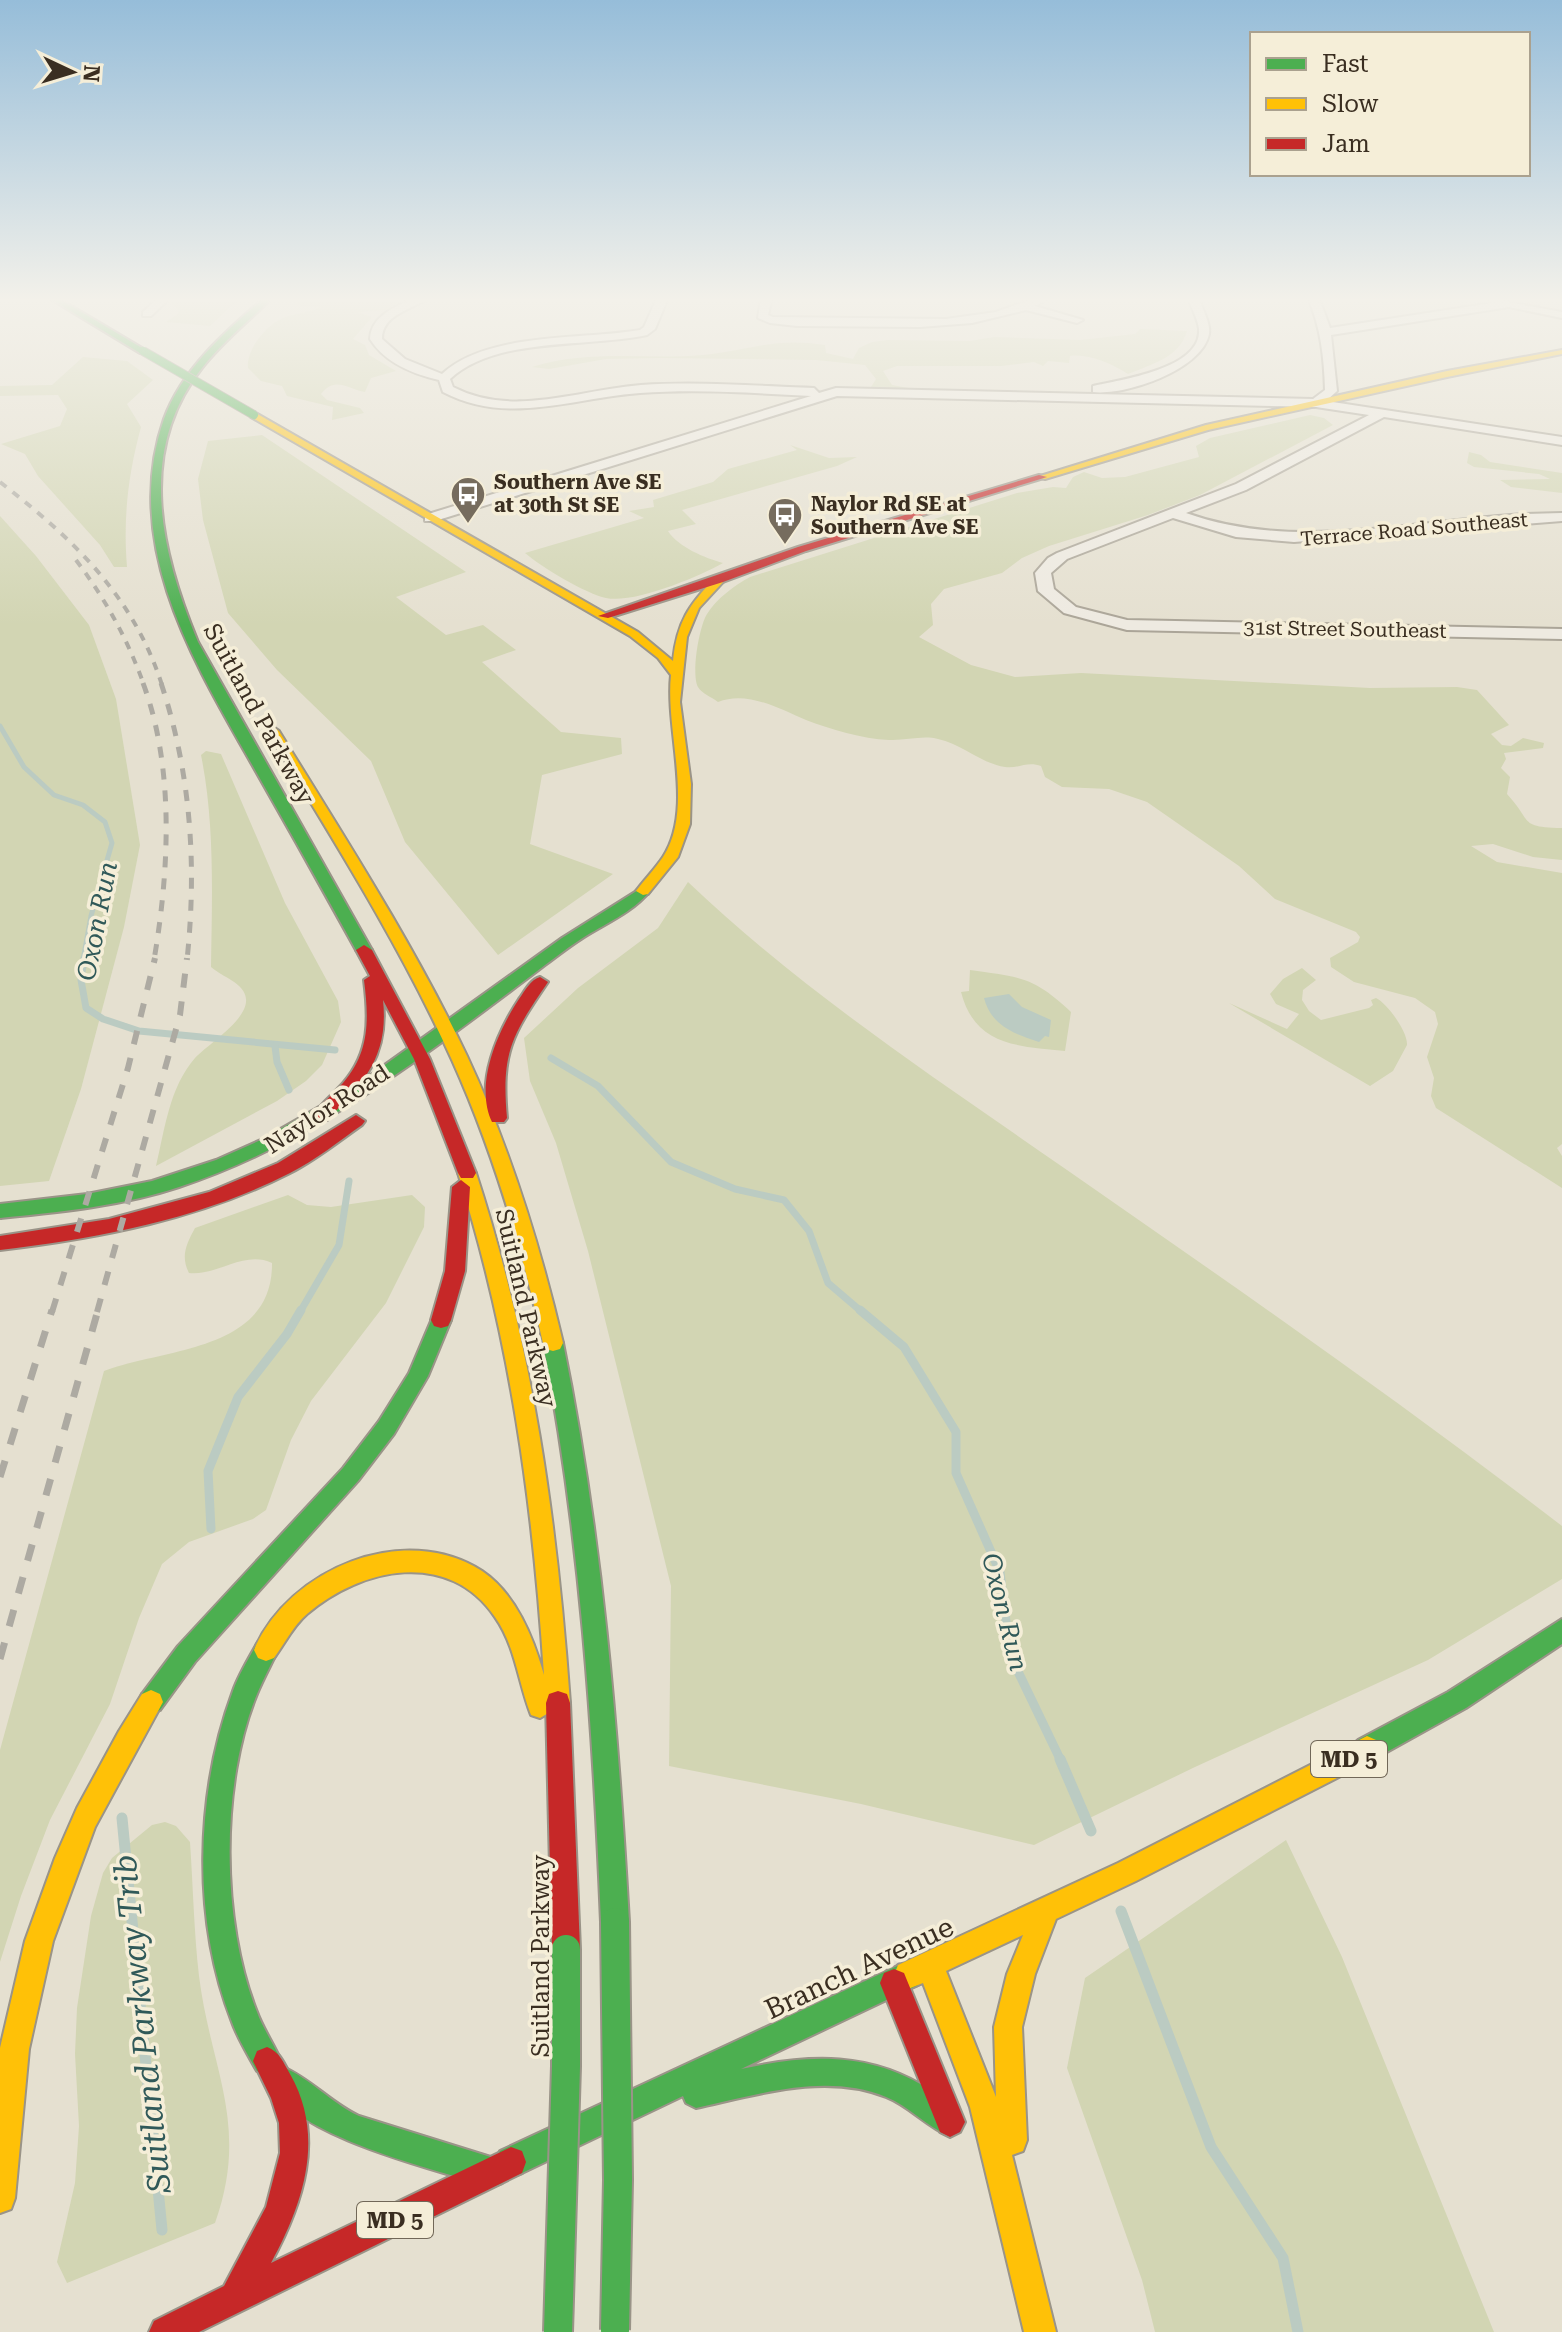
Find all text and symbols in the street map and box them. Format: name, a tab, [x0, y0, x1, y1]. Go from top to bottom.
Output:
north arrow	[32, 32, 112, 112]
legend	[1250, 32, 1530, 176]
text: Fast	[1322, 50, 1369, 78]
text: N	[78, 64, 105, 83]
text: Slow	[1322, 90, 1379, 118]
text: Jam	[1322, 130, 1370, 158]
place label: Southern Ave SE at 30th St SE	[494, 470, 661, 517]
bus stop icon: Southern Ave SE at 30th St SE	[449, 475, 487, 525]
place label: Naylor Rd SE at Southern Ave SE	[811, 492, 978, 539]
bus stop icon: Naylor Rd SE at Southern Ave SE	[766, 496, 804, 546]
street label: Terrace Road Southeast	[1299, 507, 1529, 551]
street label: 31st Street Southeast	[1243, 615, 1447, 643]
street label: Suitland Parkway	[198, 619, 321, 810]
water label: Oxon Run	[71, 859, 123, 983]
street label: Naylor Road	[260, 1058, 394, 1160]
street label: Suitland Parkway	[490, 1206, 563, 1411]
water label: Oxon Run	[976, 1550, 1034, 1674]
road number: MD 5	[1311, 1741, 1387, 1777]
water label: Suitland Parkway Trib	[105, 1853, 179, 2196]
street label: Suitland Parkway	[527, 1854, 555, 2057]
street label: Branch Avenue	[759, 1910, 959, 2026]
road number: MD 5	[357, 2202, 433, 2238]

